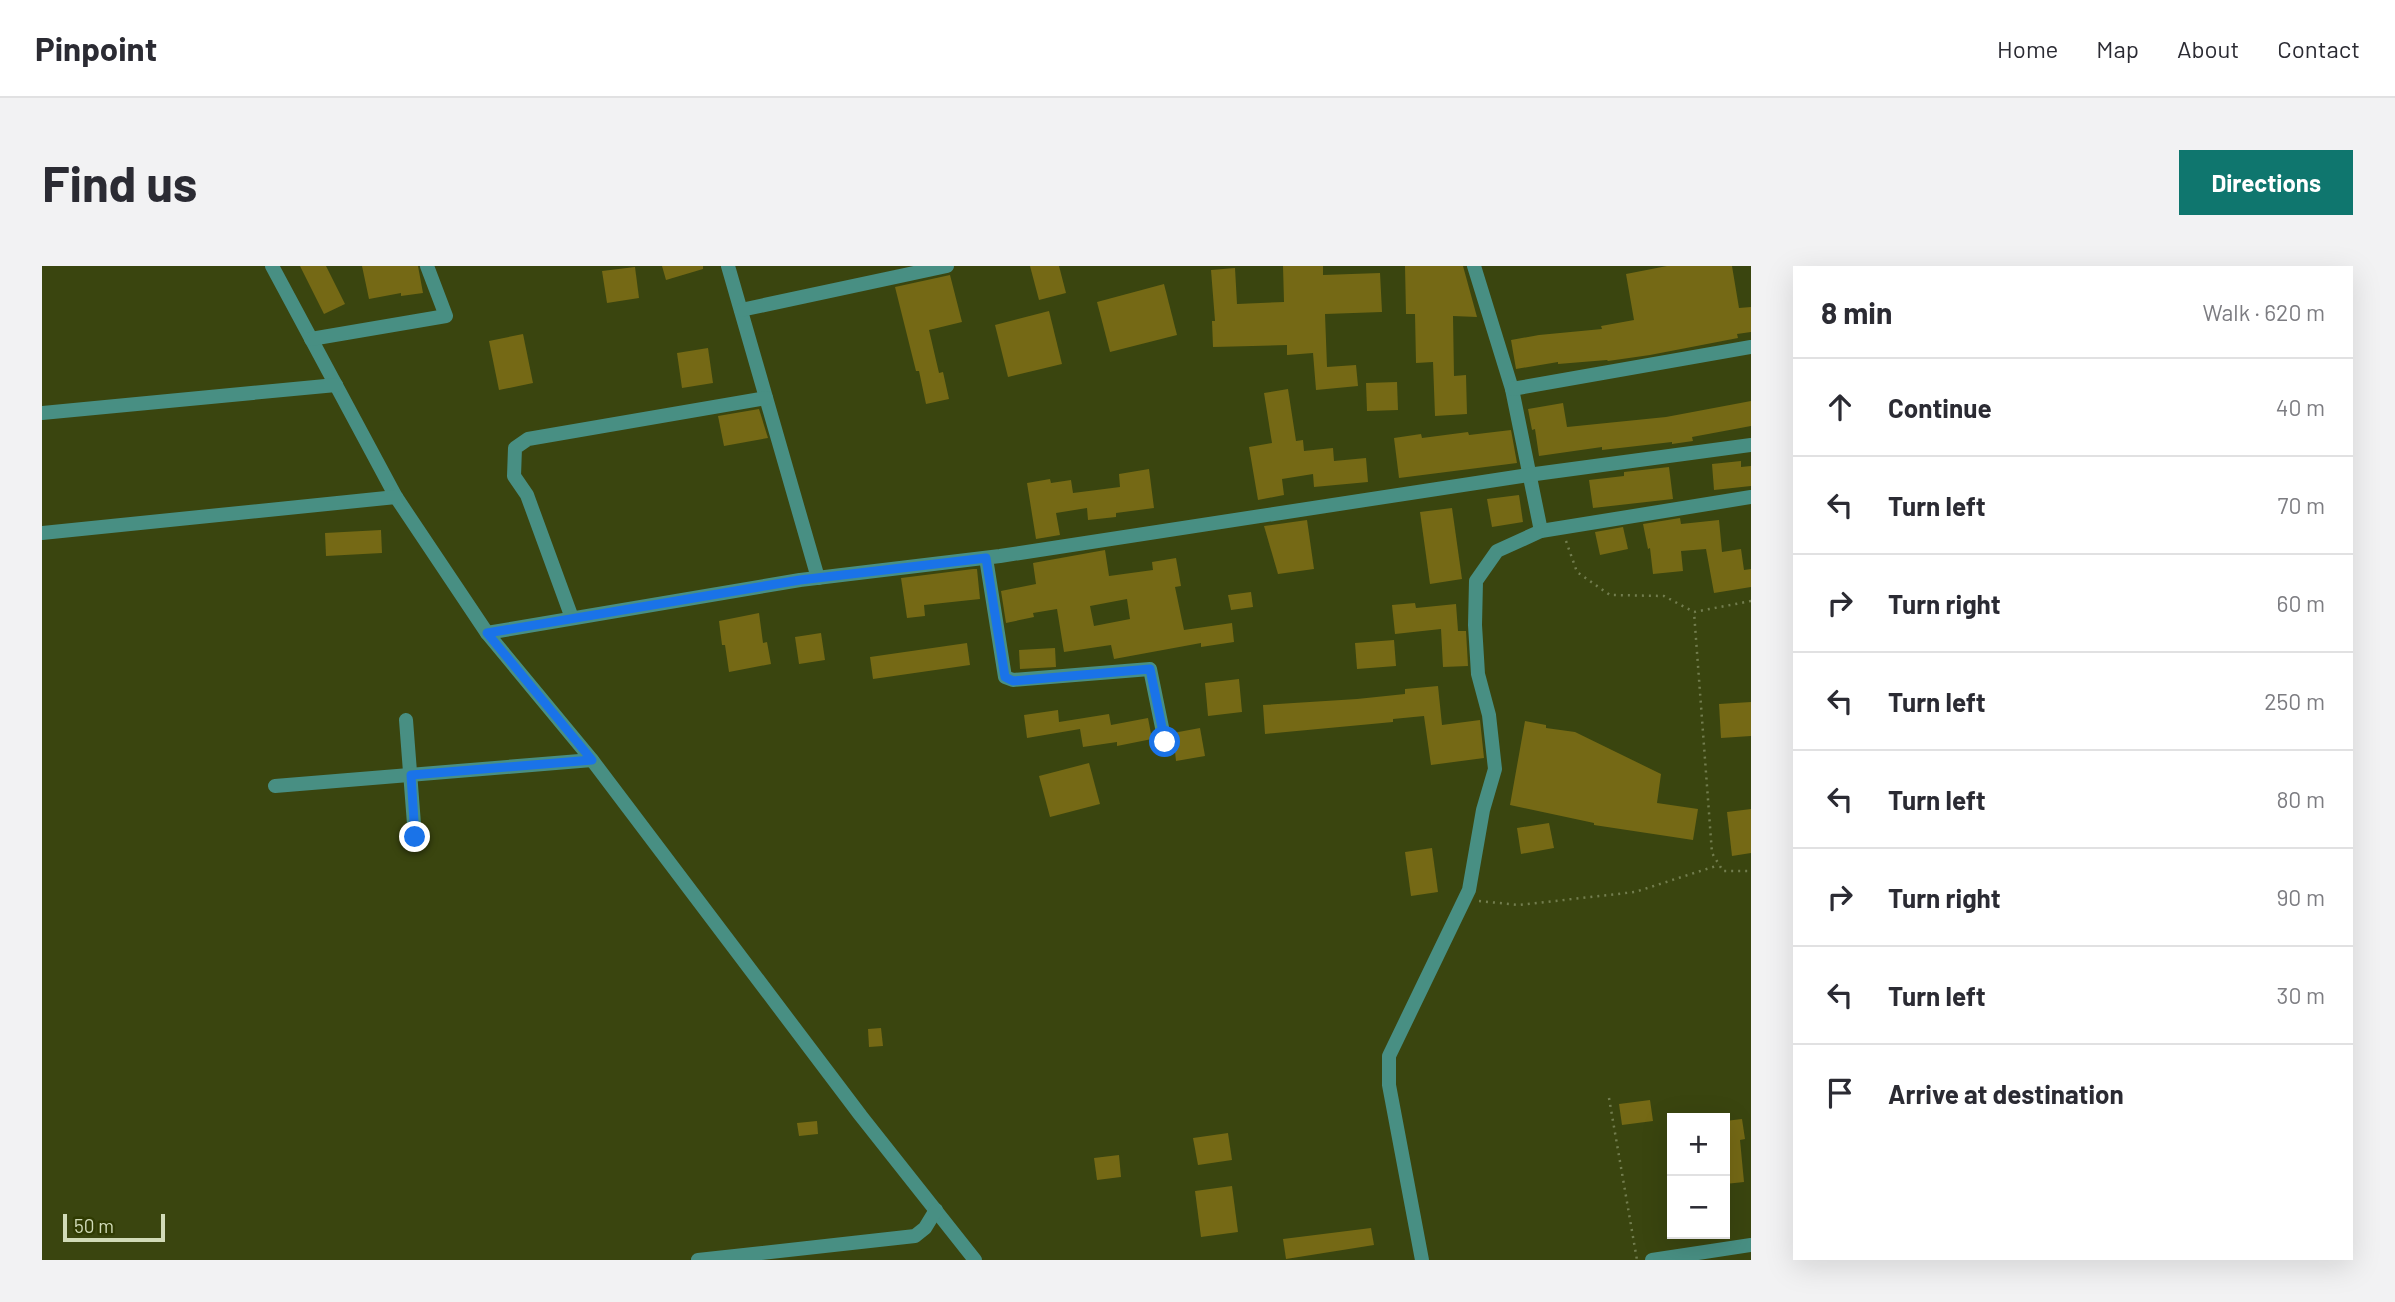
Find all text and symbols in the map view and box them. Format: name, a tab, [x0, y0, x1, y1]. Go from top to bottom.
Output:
text: Pinpoint	[35, 28, 157, 68]
text: Home	[1997, 34, 2058, 63]
text: Map	[2096, 34, 2139, 63]
text: About	[2177, 34, 2239, 63]
text: Contact	[2277, 34, 2360, 63]
button: Directions	[2179, 150, 2353, 215]
text: Find us	[42, 153, 197, 212]
text: 8 min	[1821, 294, 1892, 330]
text: Walk · 620 m	[2203, 298, 2325, 326]
icon: ahead	[1821, 388, 1859, 426]
text: Continue	[1888, 392, 1992, 423]
text: 40 m	[2276, 393, 2325, 421]
icon: left	[1821, 486, 1859, 524]
text: Turn left	[1888, 490, 1986, 521]
text: 70 m	[2278, 491, 2325, 519]
icon: right	[1821, 584, 1859, 622]
text: Turn right	[1888, 588, 2001, 619]
text: 60 m	[2277, 589, 2325, 617]
icon: left	[1821, 682, 1859, 720]
text: Turn left	[1888, 686, 1986, 717]
text: 250 m	[2264, 687, 2325, 715]
route start	[1149, 726, 1180, 757]
icon: left	[1821, 780, 1859, 818]
text: Turn left	[1888, 784, 1986, 815]
text: 80 m	[2276, 785, 2325, 813]
route end	[399, 821, 430, 852]
icon: right	[1821, 878, 1859, 916]
text: Turn right	[1888, 882, 2001, 913]
text: 90 m	[2276, 883, 2325, 911]
icon: left	[1821, 976, 1859, 1014]
text: Turn left	[1888, 980, 1986, 1011]
text: 30 m	[2277, 981, 2325, 1009]
icon: arrive	[1821, 1074, 1859, 1112]
text: Arrive at destination	[1888, 1078, 2124, 1109]
map controls	[1667, 1113, 1730, 1239]
button: +	[1667, 1113, 1730, 1176]
button: −	[1667, 1176, 1730, 1239]
scale bar	[63, 1211, 164, 1243]
text: 50 m	[74, 1214, 114, 1237]

